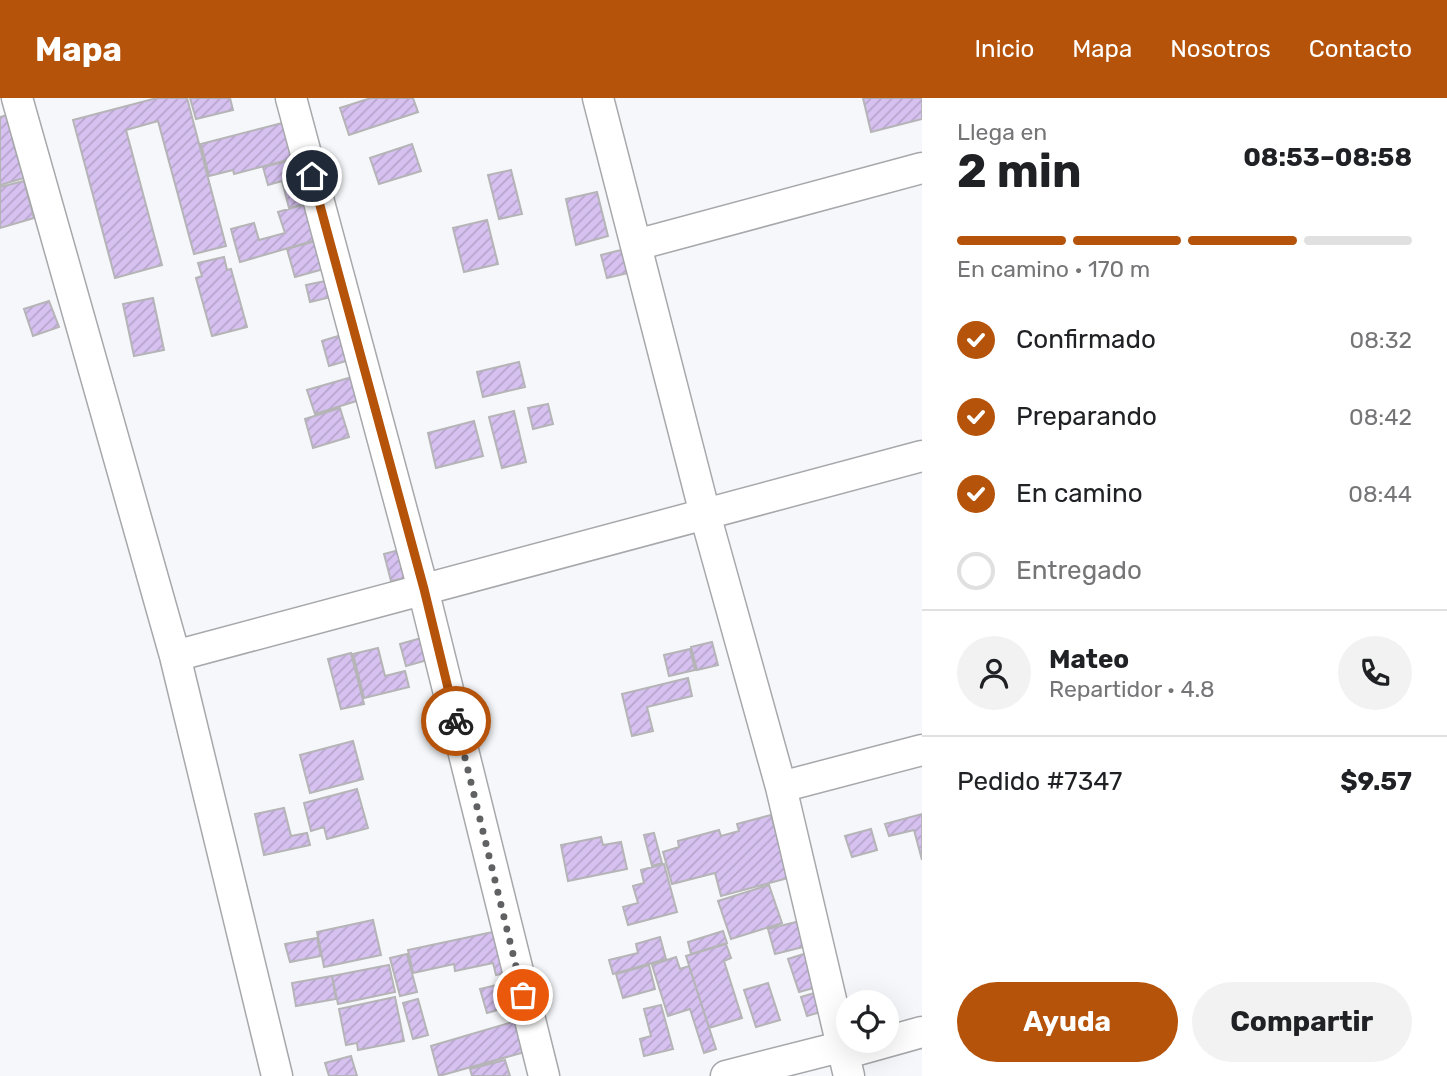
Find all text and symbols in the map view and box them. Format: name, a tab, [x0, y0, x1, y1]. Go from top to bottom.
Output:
text: Mapa	[35, 30, 122, 69]
text: Inicio	[975, 35, 1034, 63]
text: Mapa	[1072, 35, 1132, 63]
text: Nosotros	[1170, 35, 1271, 63]
text: Contacto	[1309, 35, 1412, 63]
text: Llega en	[957, 118, 1047, 146]
text: 08:53–08:58	[1243, 142, 1412, 173]
text: 2 min	[957, 144, 1082, 199]
pin	[282, 146, 342, 206]
icon: home	[293, 157, 331, 195]
text: En camino · 170 m	[957, 255, 1150, 283]
icon: check	[957, 321, 995, 359]
text: Confirmado	[1016, 324, 1156, 355]
text: 08:32	[1350, 326, 1412, 354]
icon: check	[957, 398, 995, 436]
text: Preparando	[1016, 401, 1157, 432]
text: 08:42	[1349, 403, 1412, 431]
icon: check	[957, 475, 995, 513]
text: En camino	[1016, 478, 1143, 509]
text: 08:44	[1348, 480, 1412, 508]
text: Entregado	[1016, 555, 1142, 586]
button: person	[957, 636, 1031, 710]
button: phone	[1338, 636, 1412, 710]
text: Mateo	[1049, 644, 1129, 675]
text: Repartidor · 4.8	[1049, 675, 1215, 703]
courier	[421, 686, 491, 756]
icon: bike	[437, 702, 475, 740]
text: Pedido #7347	[957, 766, 1122, 797]
text: $9.57	[1340, 766, 1412, 797]
pin	[493, 965, 553, 1025]
icon: bag	[504, 976, 542, 1014]
button: Ayuda	[957, 982, 1178, 1062]
button: Compartir	[1192, 982, 1412, 1062]
map controls	[836, 990, 899, 1053]
button: locate	[836, 990, 899, 1053]

